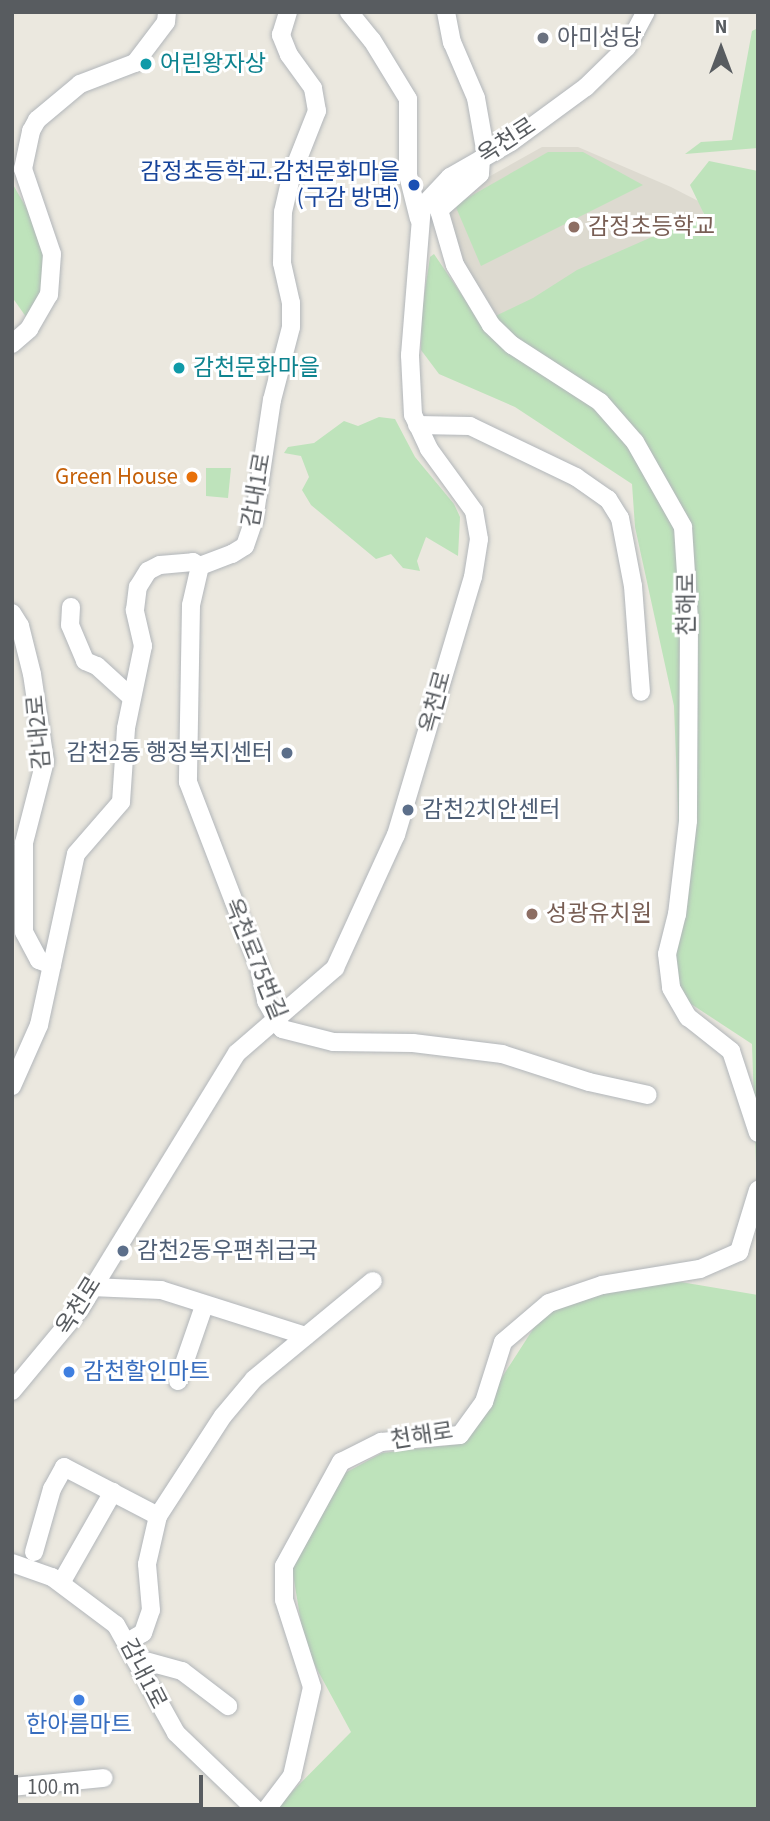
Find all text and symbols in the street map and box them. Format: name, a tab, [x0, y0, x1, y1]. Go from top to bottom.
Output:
north arrow	[686, 14, 756, 84]
text: N	[715, 14, 727, 41]
place label: 아미성당	[557, 24, 642, 52]
marker: 아미성당	[535, 30, 551, 46]
place label: 어린왕자상	[160, 50, 266, 78]
marker: 어린왕자상	[138, 56, 154, 72]
street label: 옥천로	[473, 112, 541, 170]
place label: 감정초등학교.감천문화마을 (구감 방면)	[140, 158, 400, 212]
marker: 감정초등학교.감천문화마을 (구감 방면)	[406, 177, 422, 193]
place label: 감정초등학교	[588, 213, 715, 241]
marker: 감정초등학교	[566, 219, 582, 235]
place label: 감천문화마을	[193, 354, 320, 382]
marker: 감천문화마을	[171, 360, 187, 376]
street label: 감내1로	[237, 451, 277, 529]
place label: Green House	[55, 463, 178, 491]
marker: Green House	[184, 469, 200, 485]
street label: 천해로	[673, 572, 701, 636]
street label: 옥천로	[414, 668, 458, 736]
street label: 감내2로	[22, 693, 56, 771]
place label: 감천2동 행정복지센터	[67, 739, 273, 767]
marker: 감천2동 행정복지센터	[279, 745, 295, 761]
place label: 감천2치안센터	[422, 796, 560, 824]
marker: 감천2치안센터	[400, 802, 416, 818]
street label: 옥천로75번길	[218, 894, 292, 1024]
place label: 성광유치원	[546, 900, 652, 928]
marker: 성광유치원	[524, 906, 540, 922]
place label: 감천2동우편취급국	[137, 1237, 318, 1265]
marker: 감천2동우편취급국	[115, 1243, 131, 1259]
street label: 옥천로	[50, 1272, 108, 1340]
place label: 감천할인마트	[83, 1358, 210, 1386]
marker: 감천할인마트	[61, 1364, 77, 1380]
street label: 천해로	[388, 1417, 456, 1455]
street label: 감내1로	[114, 1634, 172, 1714]
marker: 한아름마트	[71, 1692, 87, 1708]
place label: 한아름마트	[26, 1711, 132, 1739]
scale bar	[18, 1762, 206, 1806]
text: 100 m	[27, 1772, 80, 1802]

